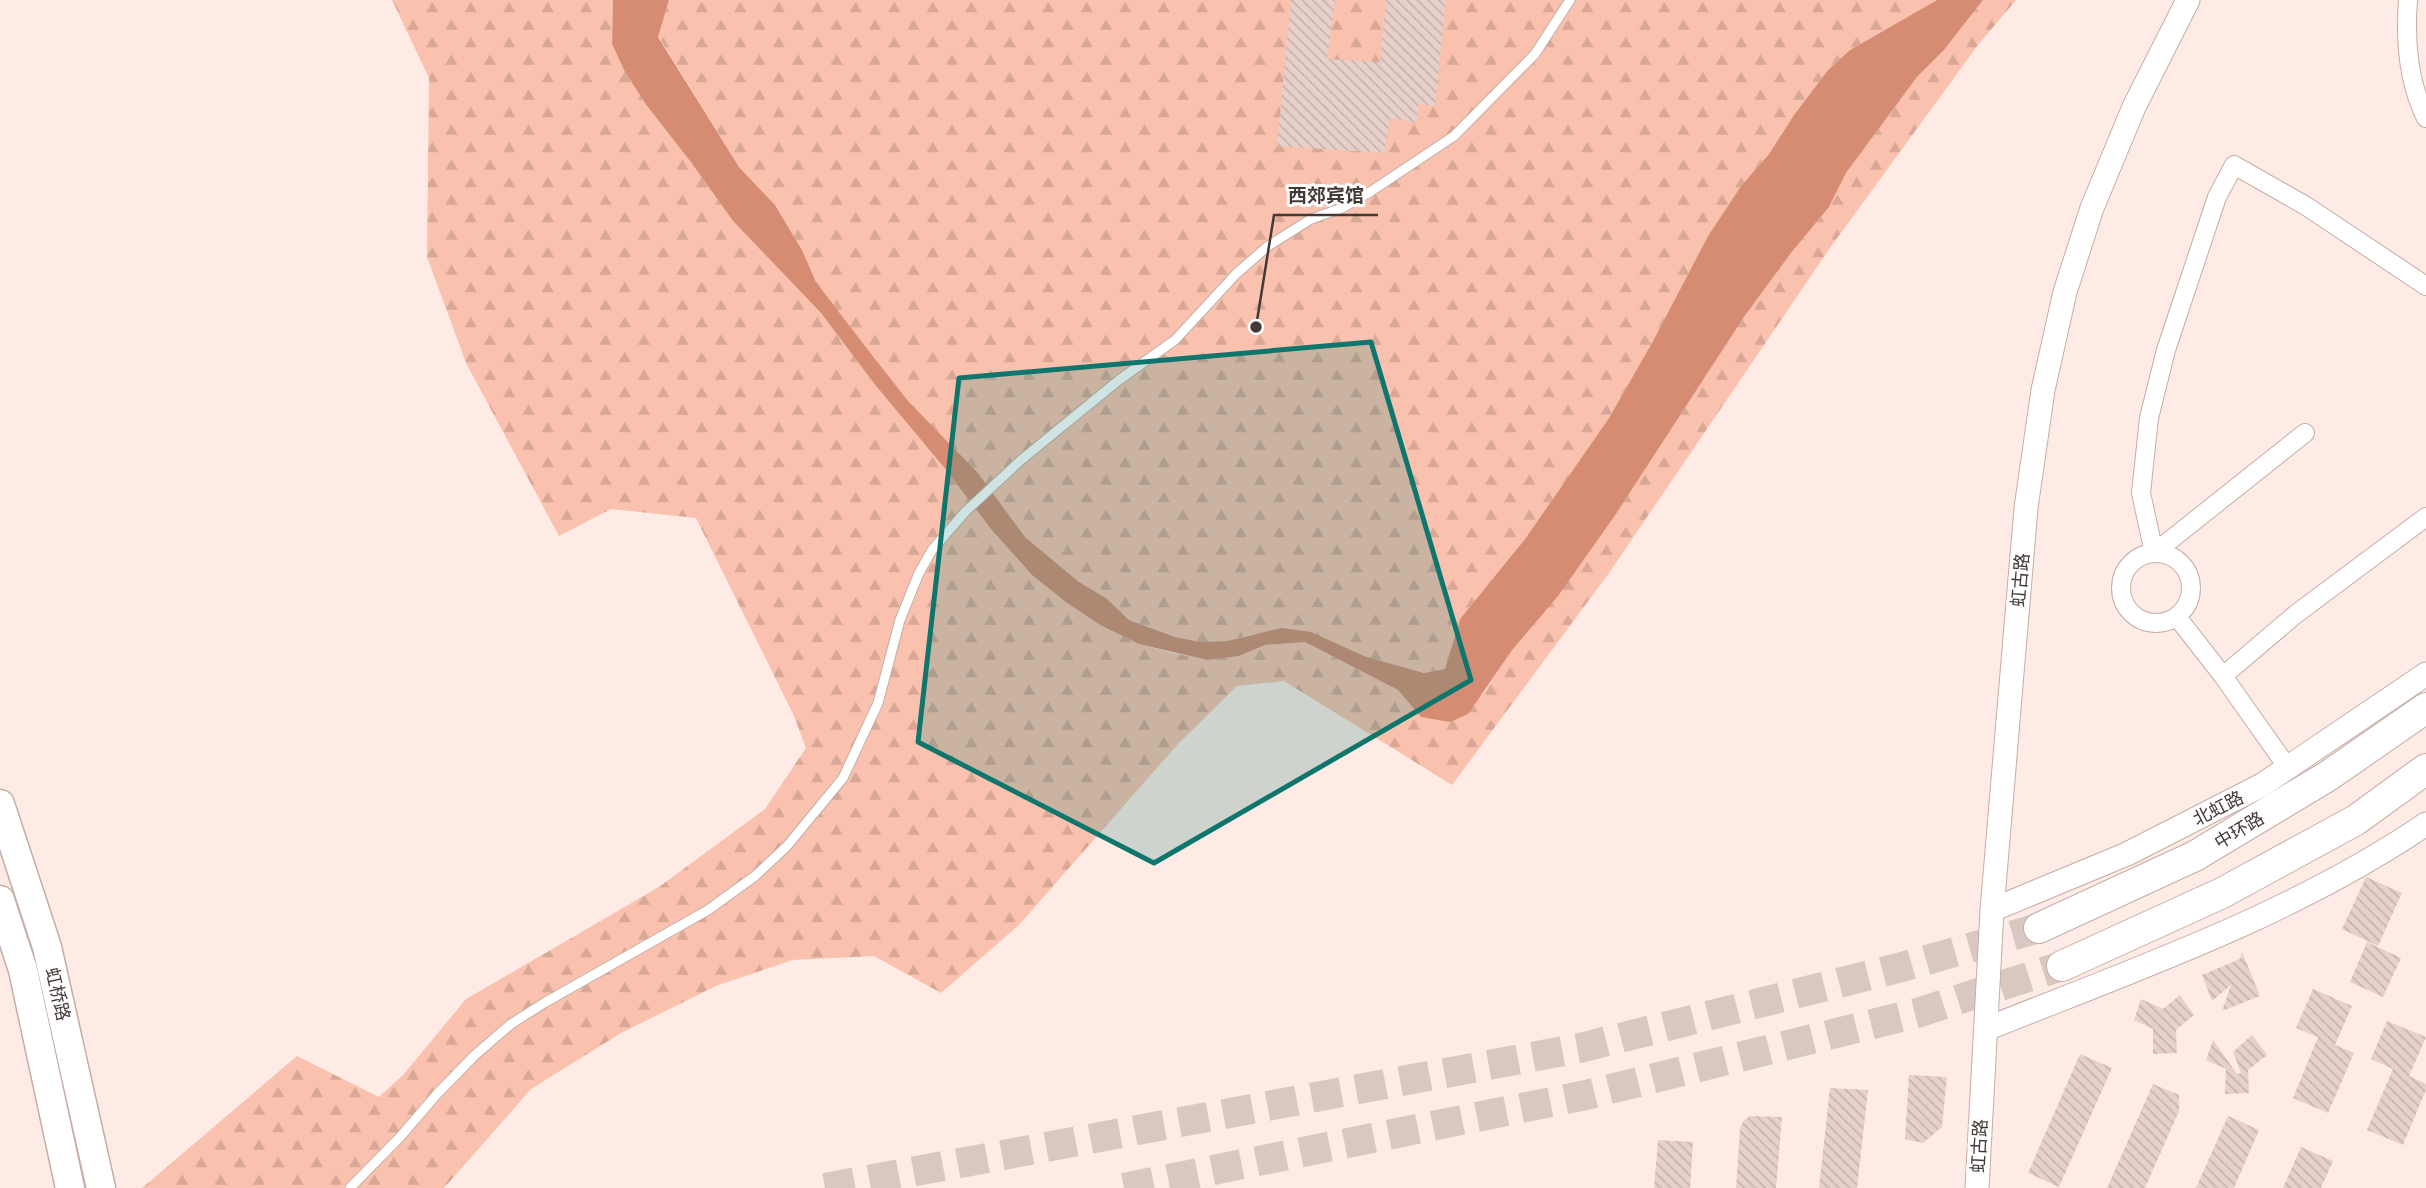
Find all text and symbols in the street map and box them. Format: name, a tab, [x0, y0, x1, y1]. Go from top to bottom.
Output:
callout: 西郊宾馆	[1274, 175, 1378, 215]
text: 西郊宾馆	[1288, 184, 1364, 206]
street label: 虹古路	[2007, 552, 2033, 608]
street label: 北虹路	[2189, 786, 2247, 830]
street label: 中环路	[2210, 807, 2268, 853]
street label: 虹桥路	[42, 965, 74, 1023]
street label: 虹古路	[1967, 1118, 1991, 1174]

